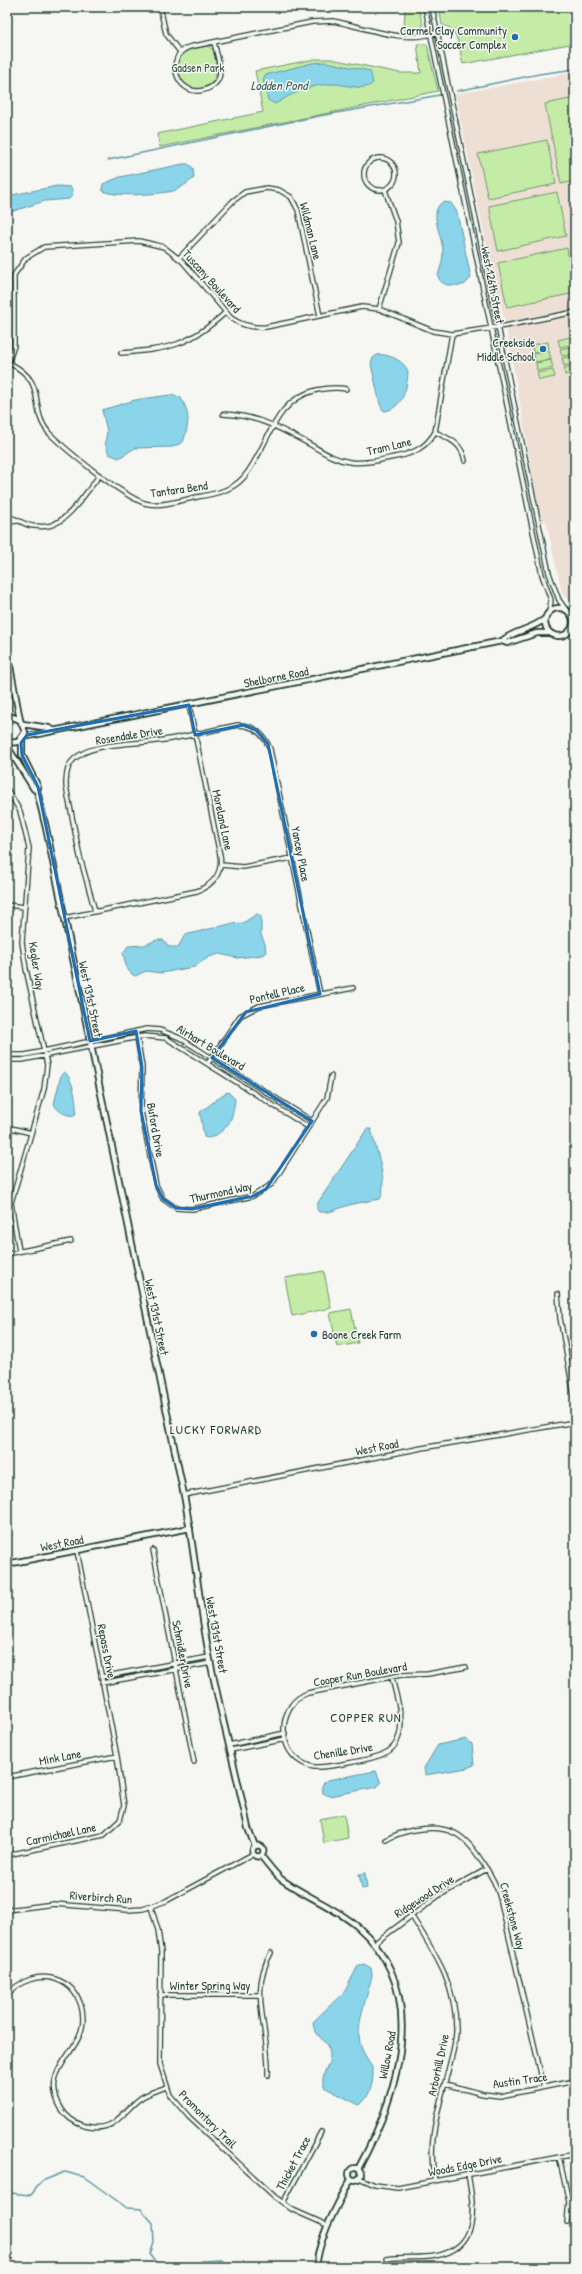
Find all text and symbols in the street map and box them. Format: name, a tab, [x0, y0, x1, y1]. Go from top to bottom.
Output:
place label: Carmel Clay Community Soccer Complex	[400, 22, 507, 53]
marker: Carmel Clay Community Soccer Complex	[510, 32, 520, 42]
park label: Gadsen Park	[172, 59, 224, 76]
water label: Lodden Pond	[251, 76, 309, 94]
street label: Wildman Lane	[296, 201, 326, 262]
street label: West 126th Street	[477, 245, 509, 326]
street label: Tuscany Boulevard	[179, 246, 245, 317]
place label: Creekside Middle School	[477, 334, 536, 365]
marker: Creekside Middle School	[538, 344, 548, 354]
street label: Tram Lane	[365, 433, 413, 459]
street label: Tantara Bend	[149, 477, 209, 501]
street label: Shelborne Road	[242, 662, 310, 692]
street label: Rosendale Drive	[94, 721, 164, 749]
street label: Moreland Lane	[208, 788, 238, 852]
street label: Yancey Place	[287, 825, 315, 883]
street label: Kegler Way	[25, 941, 49, 991]
street label: West 131st Street	[75, 959, 108, 1039]
street label: Pontell Place	[248, 978, 306, 1008]
street label: Airhart Boulevard	[174, 1020, 249, 1074]
street label: Buford Drive	[143, 1102, 169, 1159]
street label: Thurmond Way	[188, 1177, 254, 1207]
street label: West 131st Street	[141, 1277, 174, 1357]
place label: Boone Creek Farm	[322, 1326, 401, 1343]
marker: Boone Creek Farm	[309, 1329, 319, 1339]
district label: LUCKY FORWARD	[170, 1420, 262, 1438]
street label: West Road	[354, 1434, 400, 1459]
street label: West Road	[39, 1530, 85, 1555]
street label: West 131st Street	[202, 1596, 232, 1675]
street label: Schmidler Drive	[168, 1619, 198, 1690]
street label: Repass Drive	[93, 1623, 121, 1680]
street label: Cooper Run Boulevard	[312, 1657, 408, 1691]
district label: COPPER RUN	[330, 1708, 402, 1726]
street label: Chenille Drive	[312, 1738, 374, 1764]
street label: Mink Lane	[38, 1745, 83, 1769]
street label: Carmichael Lane	[24, 1818, 98, 1850]
street label: Ridgewood Drive	[391, 1870, 457, 1922]
street label: Creekstone Way	[496, 1880, 530, 1952]
street label: Riverbirch Run	[69, 1886, 133, 1908]
street label: Winter Spring Way	[170, 1977, 250, 1994]
street label: Willow Road	[374, 2029, 400, 2080]
street label: Arborhill Drive	[423, 2032, 453, 2098]
street label: Austin Trace	[492, 2068, 548, 2092]
street label: Promontory Trail	[175, 2086, 241, 2152]
street label: Thicket Trace	[272, 2133, 314, 2193]
street label: Woods Edge Drive	[427, 2150, 503, 2180]

